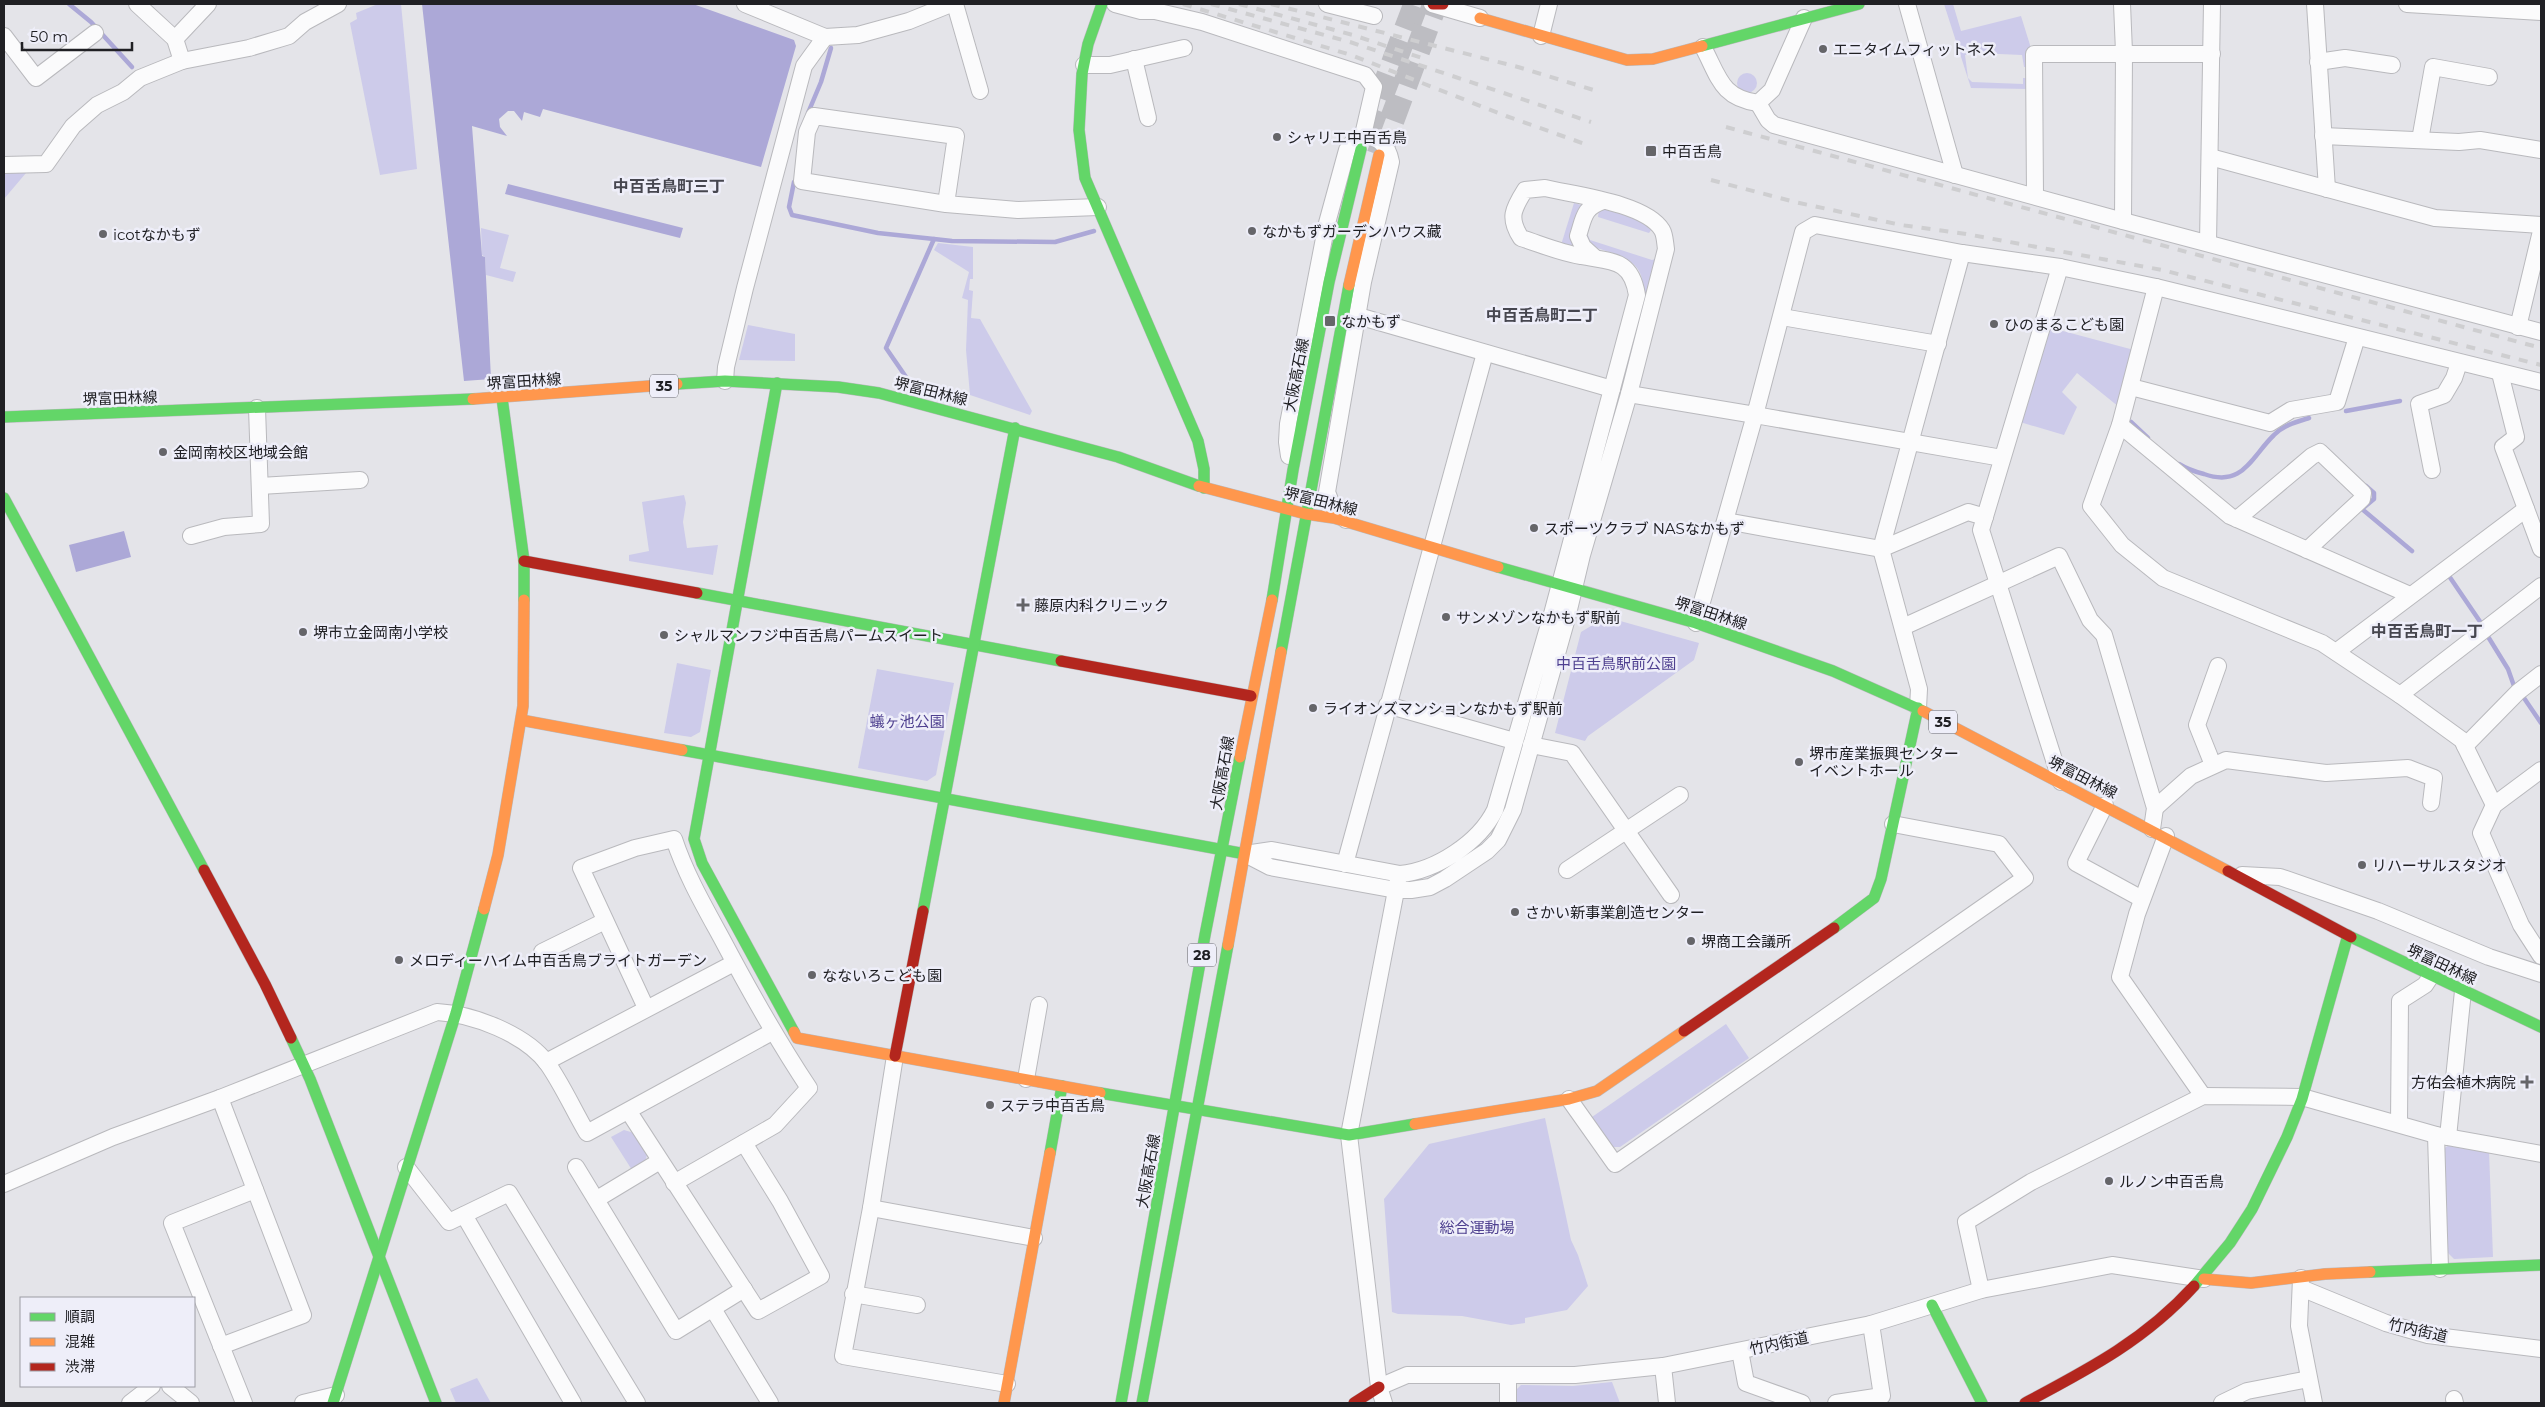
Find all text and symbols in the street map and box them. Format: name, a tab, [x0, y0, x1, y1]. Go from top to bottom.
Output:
scale bar	[22, 20, 132, 52]
text: 50 m	[30, 27, 68, 46]
place label: エニタイムフィットネス	[1833, 40, 1997, 59]
marker: エニタイムフィットネス	[1817, 43, 1829, 55]
place label: シャリエ中百舌鳥	[1287, 128, 1407, 147]
marker: シャリエ中百舌鳥	[1271, 131, 1283, 143]
place label: 中百舌鳥	[1662, 142, 1722, 161]
marker: 中百舌鳥	[1644, 144, 1658, 158]
district label: 中百舌鳥町三丁	[613, 177, 725, 196]
place label: なかもずガーデンハウス藏	[1262, 222, 1442, 241]
place label: icotなかもず	[113, 225, 201, 244]
marker: なかもずガーデンハウス藏	[1246, 225, 1258, 237]
marker: icotなかもず	[97, 228, 109, 240]
district label: 中百舌鳥町二丁	[1486, 306, 1598, 325]
place label: なかもず	[1341, 312, 1401, 331]
marker: なかもず	[1323, 314, 1337, 328]
place label: ひのまるこども園	[2004, 315, 2124, 334]
marker: ひのまるこども園	[1988, 318, 2000, 330]
street label: 大阪高石線	[1280, 336, 1312, 414]
street label: 堺富田林線	[486, 369, 562, 393]
street label: 堺富田林線	[892, 373, 970, 409]
road number: 35	[650, 374, 678, 398]
street label: 堺富田林線	[82, 387, 158, 409]
place label: 金岡南校区地域会館	[173, 443, 308, 462]
marker: 金岡南校区地域会館	[157, 446, 169, 458]
street label: 堺富田林線	[1282, 483, 1360, 519]
place label: スポーツクラブ NASなかもず	[1544, 519, 1745, 538]
marker: スポーツクラブ NASなかもず	[1528, 522, 1540, 534]
street label: 堺富田林線	[1672, 592, 1750, 634]
place label: 藤原内科クリニック	[1034, 596, 1169, 615]
marker: 藤原内科クリニック	[1016, 598, 1030, 612]
place label: サンメゾンなかもず駅前	[1456, 608, 1621, 627]
marker: サンメゾンなかもず駅前	[1440, 611, 1452, 623]
district label: 中百舌鳥町一丁	[2371, 622, 2483, 641]
place label: 堺市立金岡南小学校	[313, 623, 448, 642]
marker: 堺市立金岡南小学校	[297, 626, 309, 638]
place label: シャルマンフジ中百舌鳥パームスイート	[674, 626, 943, 645]
marker: シャルマンフジ中百舌鳥パームスイート	[658, 629, 670, 641]
park label: 中百舌鳥駅前公園	[1556, 654, 1676, 673]
place label: ライオンズマンションなかもず駅前	[1323, 699, 1563, 718]
marker: ライオンズマンションなかもず駅前	[1307, 702, 1319, 714]
road number: 35	[1929, 710, 1957, 734]
park label: 蟻ヶ池公園	[869, 712, 945, 731]
street label: 大阪高石線	[1206, 734, 1238, 812]
place label: 堺市産業振興センター イベントホール	[1809, 744, 1959, 780]
street label: 堺富田林線	[2045, 752, 2121, 802]
marker: 堺市産業振興センター イベントホール	[1793, 756, 1805, 768]
place label: リハーサルスタジオ	[2372, 856, 2507, 875]
marker: リハーサルスタジオ	[2356, 859, 2368, 871]
place label: さかい新事業創造センター	[1525, 903, 1705, 922]
marker: さかい新事業創造センター	[1509, 906, 1521, 918]
place label: 堺商工会議所	[1701, 932, 1791, 951]
marker: 堺商工会議所	[1685, 935, 1697, 947]
street label: 堺富田林線	[2404, 940, 2480, 988]
road number: 28	[1188, 944, 1216, 966]
place label: メロディーハイム中百舌鳥ブライトガーデン	[409, 951, 707, 970]
marker: メロディーハイム中百舌鳥ブライトガーデン	[393, 954, 405, 966]
place label: なないろこども園	[822, 966, 942, 985]
marker: なないろこども園	[806, 969, 818, 981]
place label: 方佑会植木病院	[2411, 1073, 2516, 1092]
marker: 方佑会植木病院	[2520, 1075, 2534, 1089]
place label: ステラ中百舌鳥	[1000, 1096, 1105, 1115]
marker: ステラ中百舌鳥	[984, 1099, 996, 1111]
street label: 大阪高石線	[1132, 1132, 1164, 1210]
place label: ルノン中百舌鳥	[2119, 1172, 2224, 1191]
marker: ルノン中百舌鳥	[2103, 1175, 2115, 1187]
park label: 総合運動場	[1439, 1218, 1515, 1237]
legend	[20, 1297, 195, 1387]
text: 順調	[65, 1307, 95, 1326]
street label: 竹内街道	[2387, 1314, 2449, 1346]
street label: 竹内街道	[1748, 1327, 1810, 1359]
text: 混雑	[65, 1332, 95, 1351]
text: 渋滞	[65, 1357, 95, 1376]

